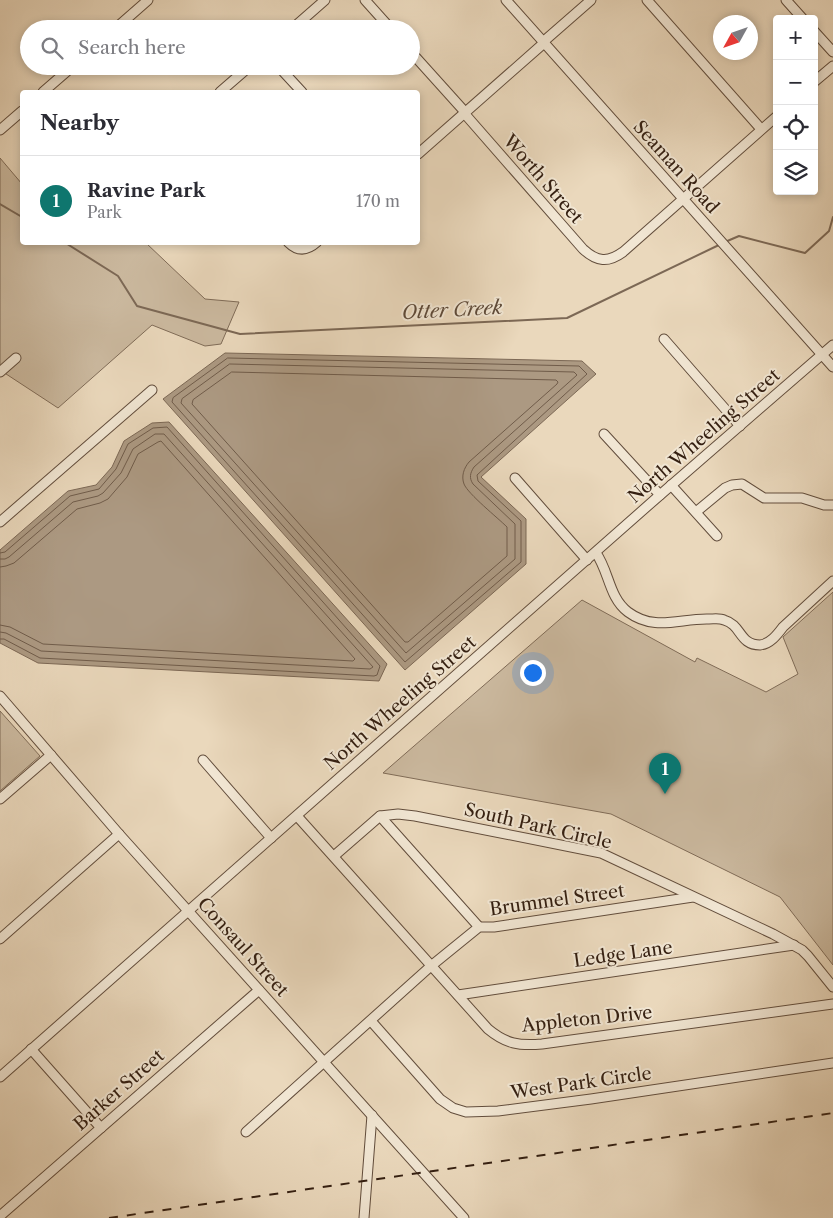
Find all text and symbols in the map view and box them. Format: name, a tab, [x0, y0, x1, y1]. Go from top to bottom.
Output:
north arrow	[713, 15, 758, 60]
map controls	[773, 15, 818, 195]
button: +	[773, 15, 818, 60]
search box	[20, 20, 420, 75]
icon: search	[38, 34, 66, 62]
text: Search here	[78, 36, 186, 59]
button: −	[773, 60, 818, 105]
button: locate	[773, 105, 818, 150]
text: Nearby	[40, 110, 119, 135]
street label: Seaman Road	[629, 116, 723, 218]
street label: Worth Street	[498, 129, 588, 228]
button: layers	[773, 150, 818, 195]
text: Ravine Park	[87, 179, 205, 202]
text: 1	[52, 191, 60, 211]
text: 170 m	[356, 191, 400, 211]
text: Park	[87, 202, 122, 222]
water label: Otter Creek	[401, 296, 503, 324]
street label: North Wheeling Street	[624, 364, 785, 508]
street label: North Wheeling Street	[320, 631, 481, 775]
your location	[520, 660, 546, 686]
pin: 1	[649, 753, 681, 794]
street label: South Park Circle	[462, 798, 614, 854]
street label: Brummel Street	[488, 880, 626, 920]
street label: Consaul Street	[193, 893, 294, 1002]
street label: Ledge Lane	[572, 936, 674, 972]
street label: Appleton Drive	[520, 1001, 653, 1037]
street label: Barker Street	[69, 1044, 169, 1135]
street label: West Park Circle	[508, 1062, 653, 1104]

